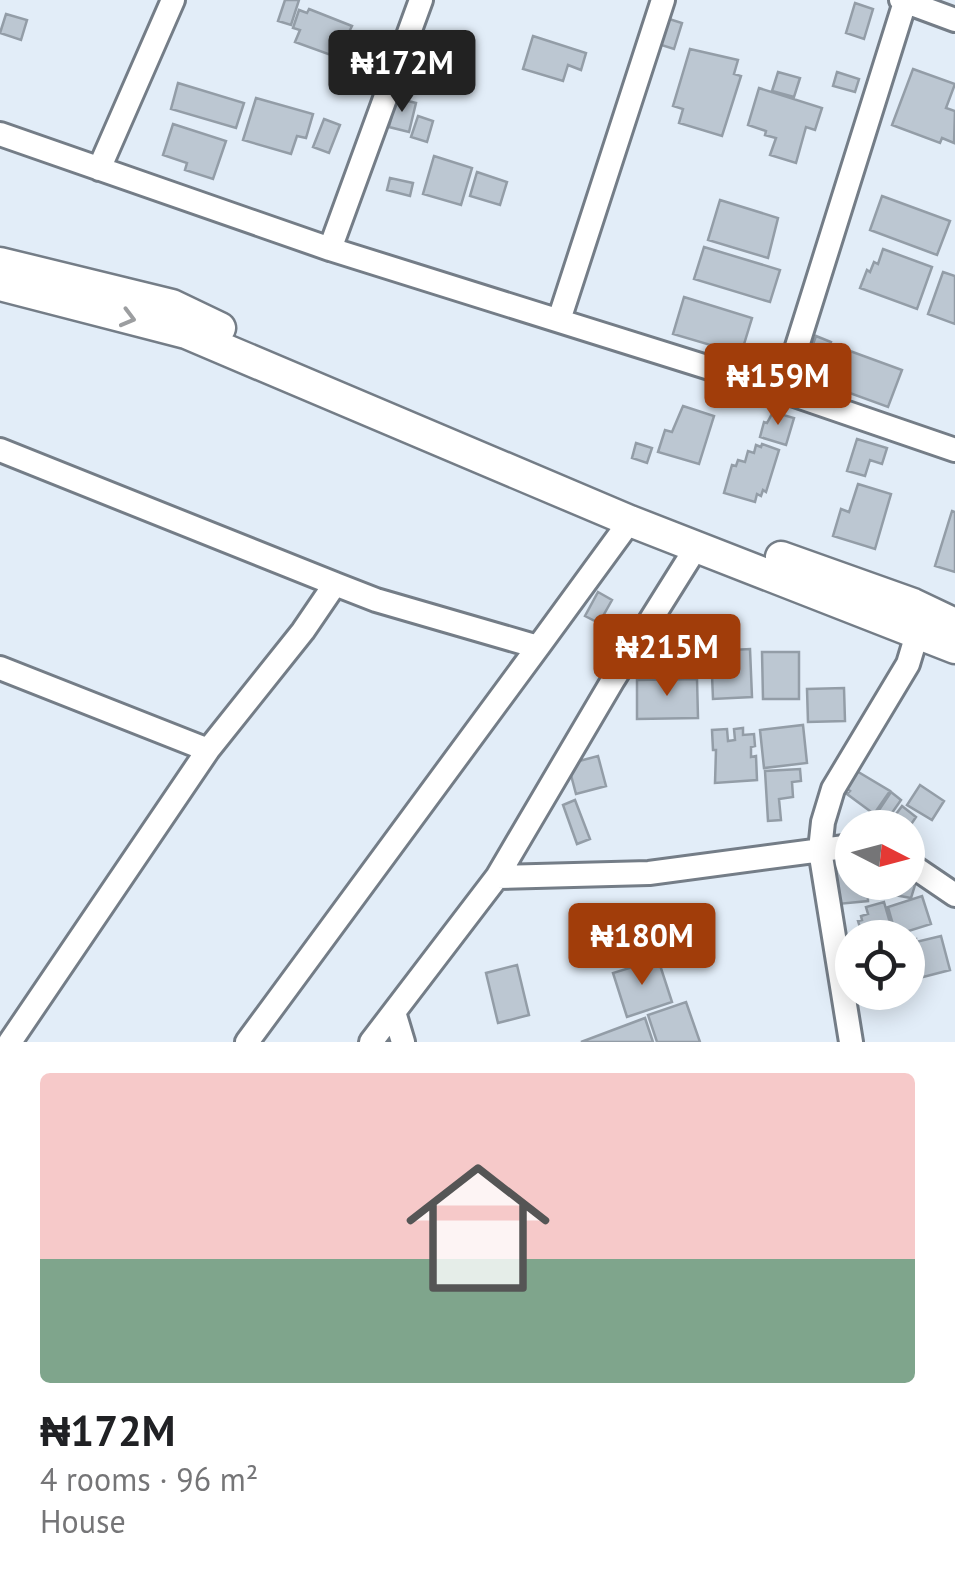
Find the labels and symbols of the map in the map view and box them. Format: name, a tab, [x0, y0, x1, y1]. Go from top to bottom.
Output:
pin: ₦172M	[332, 30, 472, 115]
one-way arrow	[119, 307, 136, 328]
pin: ₦159M	[708, 343, 848, 428]
pin: ₦215M	[597, 614, 737, 699]
north arrow	[835, 810, 925, 900]
pin: ₦180M	[572, 903, 712, 988]

